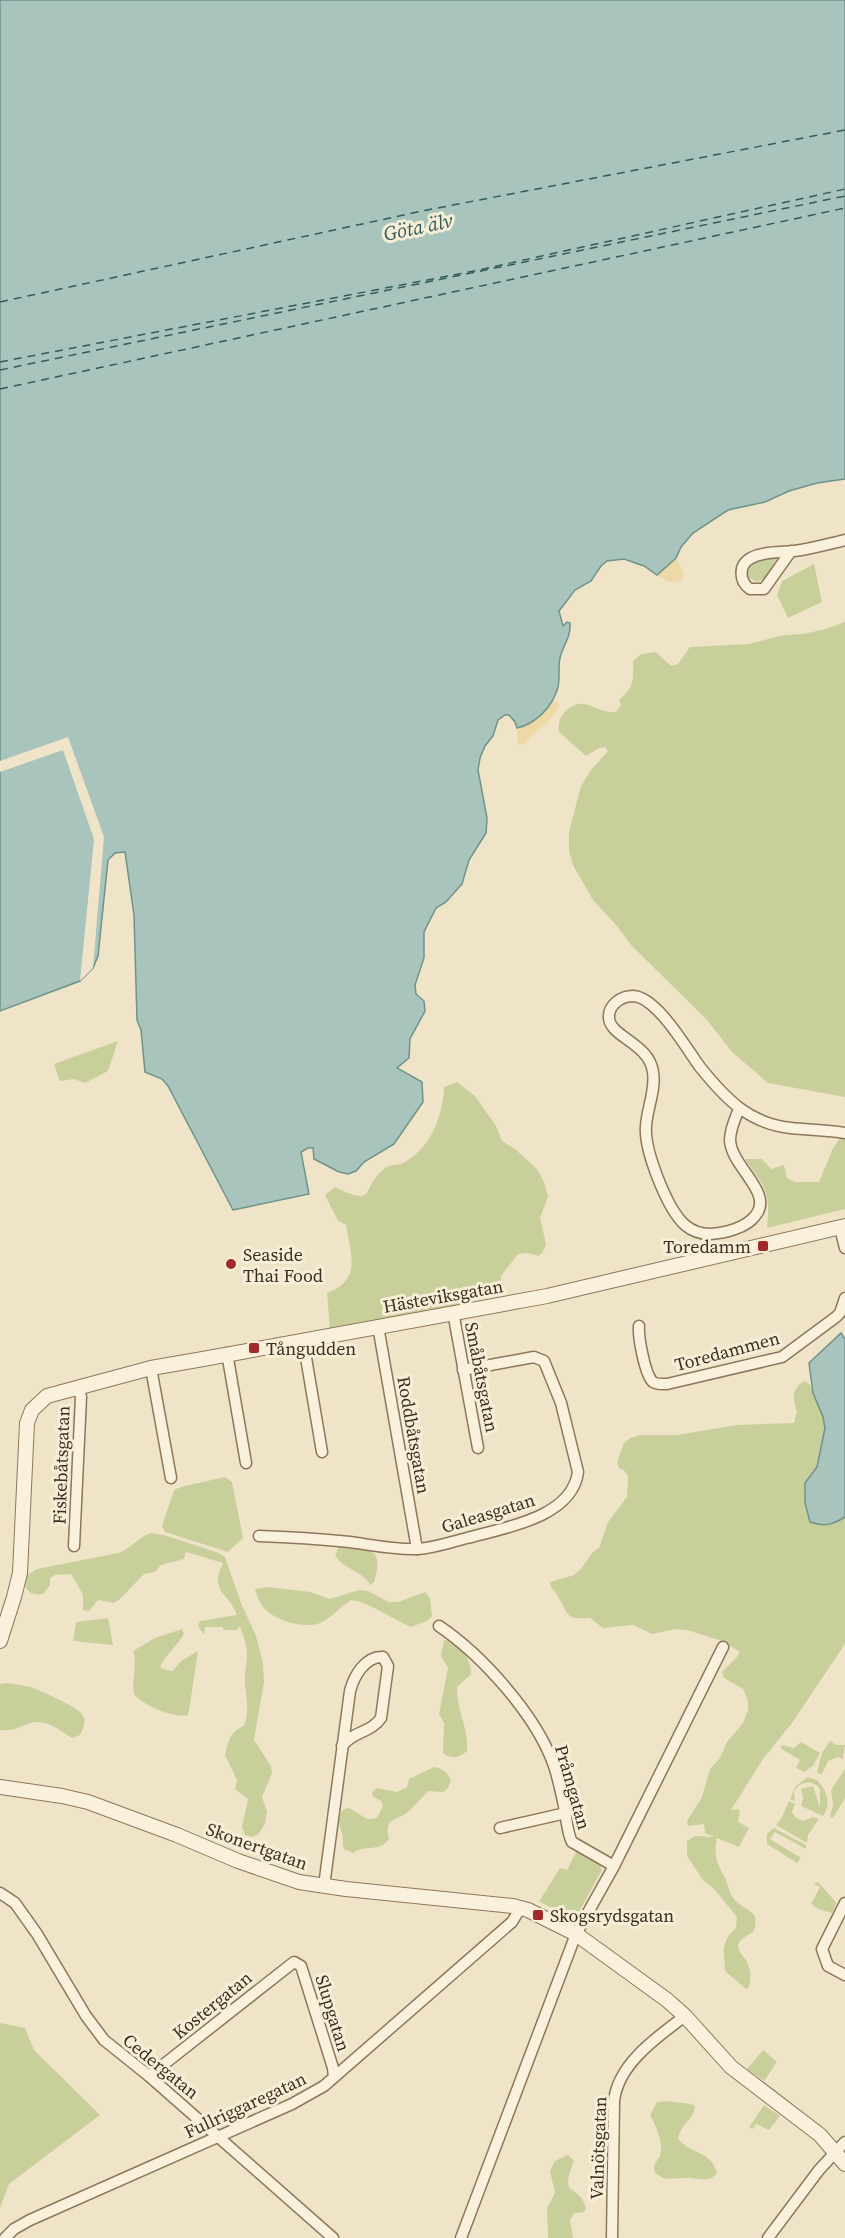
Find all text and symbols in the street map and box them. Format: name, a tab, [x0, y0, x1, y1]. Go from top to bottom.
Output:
water label: Göta älv	[381, 206, 456, 248]
place label: Toredamm	[663, 1234, 751, 1259]
marker: Toredamm	[756, 1239, 770, 1253]
place label: Seaside Thai Food	[243, 1242, 323, 1288]
marker: Seaside Thai Food	[224, 1257, 238, 1271]
street label: Hästeviksgatan	[381, 1273, 505, 1319]
street label: Småbåtsgatan	[459, 1320, 505, 1434]
street label: Toredammen	[672, 1325, 782, 1377]
place label: Tångudden	[266, 1336, 356, 1361]
marker: Tångudden	[247, 1341, 261, 1355]
street label: Roddbåtsgatan	[391, 1374, 437, 1496]
street label: Fiskebåtsgatan	[46, 1405, 76, 1525]
street label: Galeasgatan	[438, 1487, 538, 1539]
street label: Pråmgatan	[549, 1742, 597, 1832]
street label: Skonertgatan	[203, 1816, 311, 1876]
place label: Skogsrydsgatan	[550, 1903, 674, 1928]
marker: Skogsrydsgatan	[531, 1908, 545, 1922]
street label: Kostergatan	[167, 1965, 257, 2045]
street label: Slupgatan	[309, 1972, 357, 2055]
street label: Cedergatan	[118, 2028, 204, 2105]
street label: Fullriggaregatan	[180, 2066, 310, 2144]
street label: Valnötsgatan	[584, 2096, 612, 2200]

